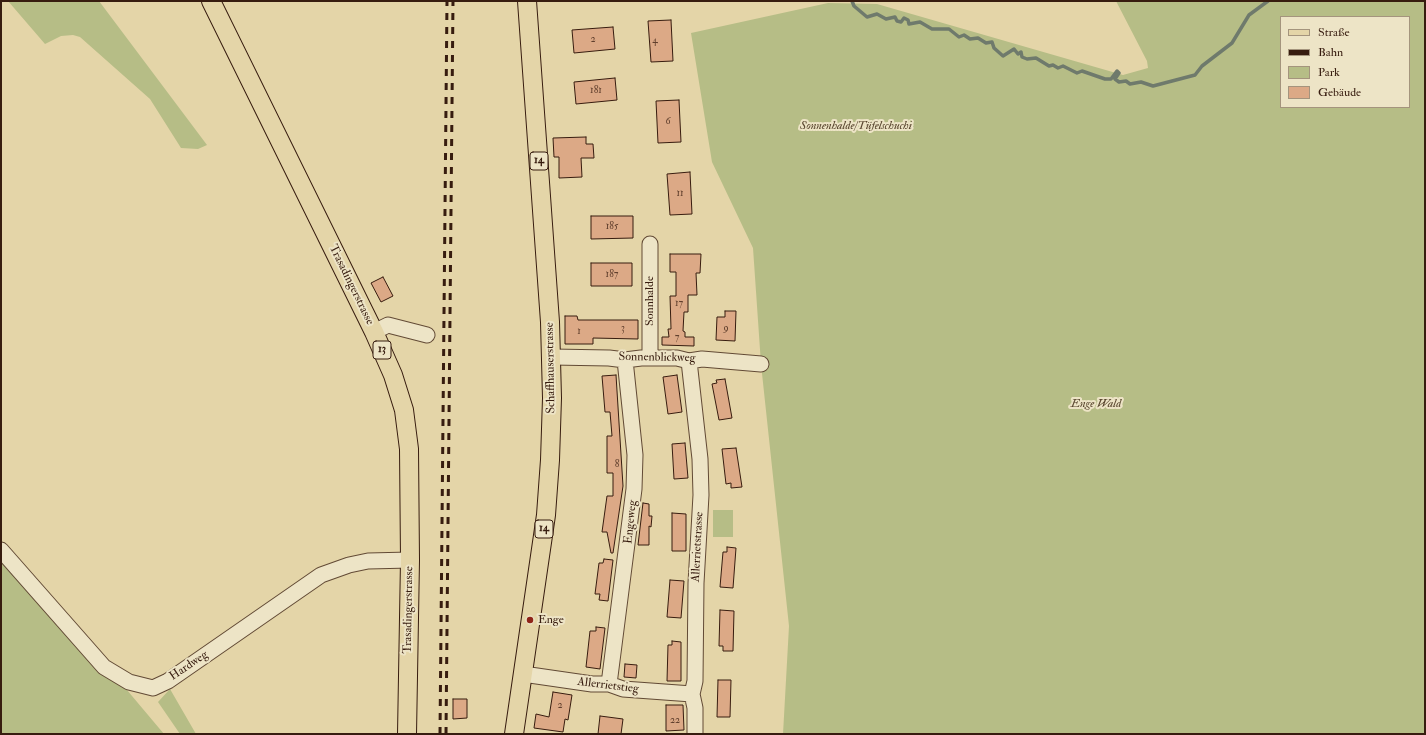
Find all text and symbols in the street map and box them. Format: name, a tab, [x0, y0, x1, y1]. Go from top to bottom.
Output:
legend	[1280, 16, 1410, 108]
text: Straße	[1318, 25, 1349, 40]
house number: 2	[590, 34, 596, 46]
house number: 4	[652, 35, 658, 47]
text: Bahn	[1318, 45, 1343, 60]
text: Park	[1318, 65, 1340, 80]
house number: 181	[590, 85, 602, 97]
text: Gebäude	[1318, 85, 1361, 100]
house number: 6	[665, 116, 671, 128]
park label: Sonnenhalde/Tüfelschuchi	[800, 119, 912, 133]
road number: 14	[530, 152, 548, 170]
house number: 11	[676, 188, 684, 200]
house number: 185	[606, 221, 618, 233]
street label: Trasadingerstrasse	[325, 243, 377, 327]
house number: 187	[606, 269, 618, 281]
street label: Sonnhalde	[643, 276, 657, 326]
house number: 17	[675, 298, 683, 310]
street label: Schaffhauserstrasse	[543, 322, 559, 414]
house number: 3	[621, 323, 625, 335]
house number: 9	[723, 323, 729, 335]
house number: 1	[577, 326, 581, 338]
house number: 7	[675, 332, 679, 344]
road number: 13	[373, 341, 391, 359]
street label: Sonnenblickweg	[619, 350, 695, 366]
park label: Enge Wald	[1071, 397, 1121, 411]
house number: 8	[615, 459, 619, 471]
street label: Engeweg	[622, 499, 640, 545]
street label: Allerrietstrasse	[689, 511, 707, 583]
road number: 14	[535, 520, 553, 538]
street label: Trasadingerstrasse	[401, 566, 417, 654]
place label: Enge	[538, 613, 564, 627]
marker: Enge	[525, 615, 535, 625]
street label: Hardweg	[167, 648, 211, 684]
street label: Allerrietstieg	[576, 675, 640, 697]
house number: 2	[557, 700, 563, 712]
house number: 22	[670, 715, 680, 727]

